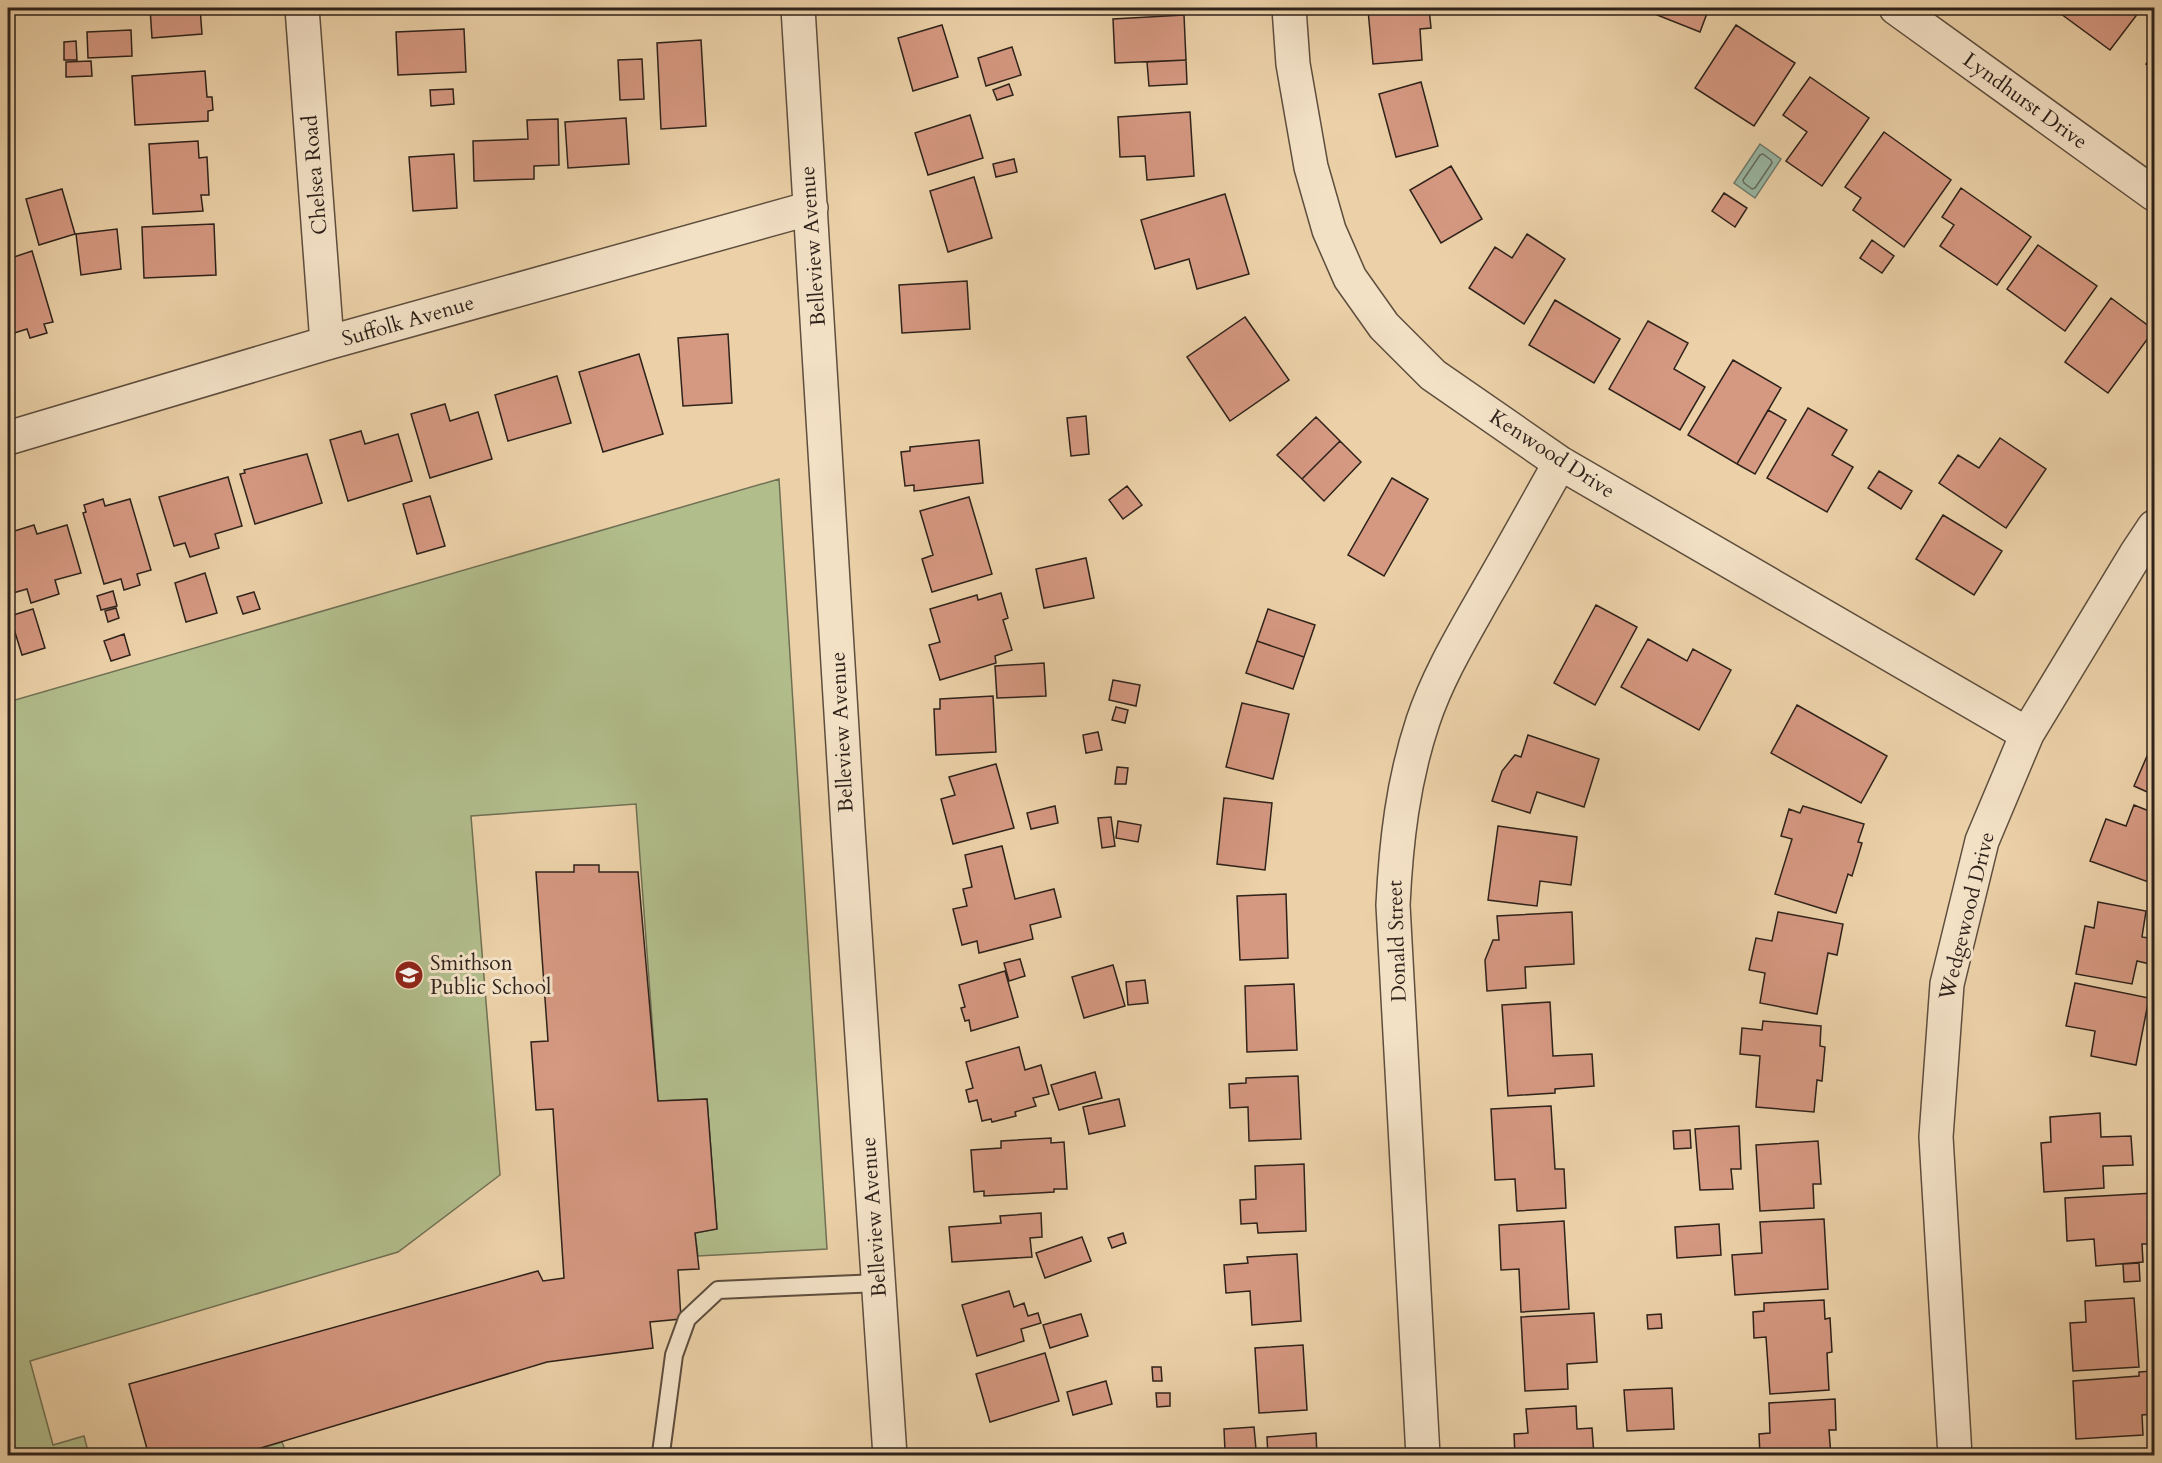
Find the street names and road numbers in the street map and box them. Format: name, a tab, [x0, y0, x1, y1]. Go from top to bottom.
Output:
street label: Lyndhurst Drive	[1957, 46, 2093, 156]
street label: Chelsea Road	[295, 114, 335, 236]
street label: Belleview Avenue	[793, 165, 833, 327]
street label: Suffolk Avenue	[338, 288, 478, 354]
street label: Kenwood Drive	[1484, 403, 1620, 505]
street label: Belleview Avenue	[823, 651, 861, 813]
street label: Wedgewood Drive	[1932, 829, 2002, 1004]
street label: Donald Street	[1380, 879, 1414, 1003]
street label: Belleview Avenue	[854, 1136, 894, 1298]

